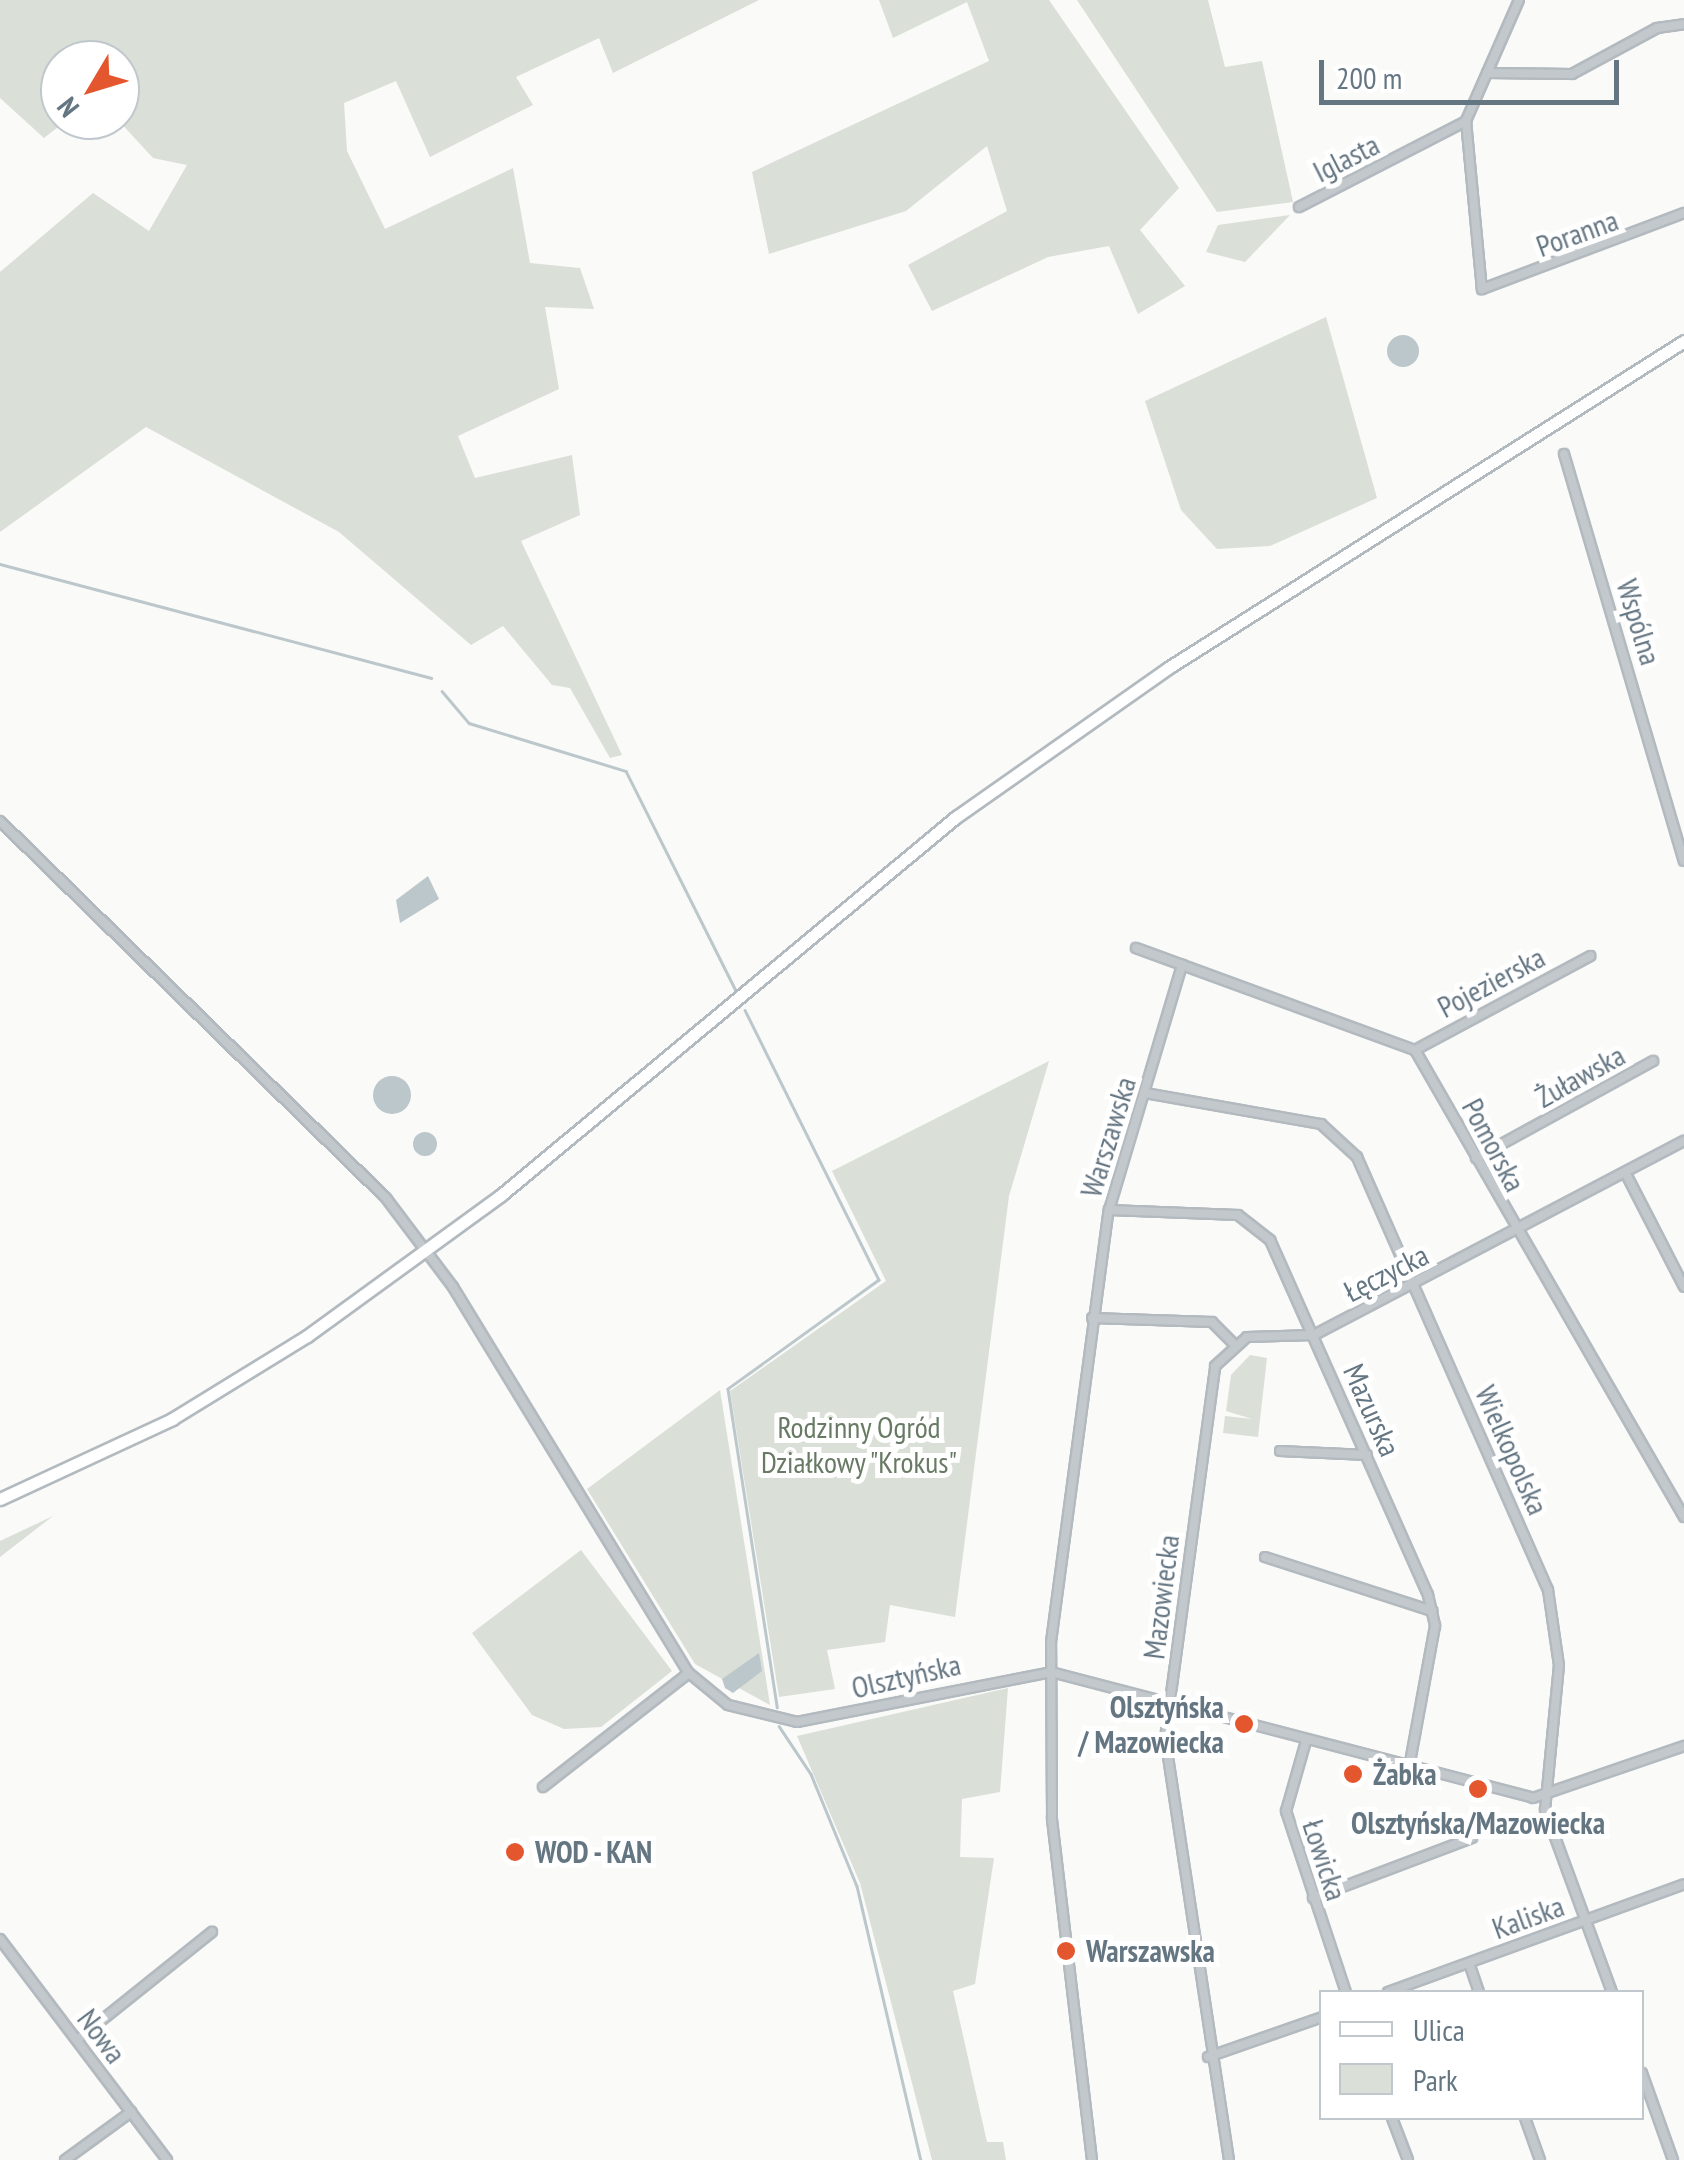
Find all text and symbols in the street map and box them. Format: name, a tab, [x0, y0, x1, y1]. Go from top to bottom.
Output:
north arrow	[40, 40, 140, 140]
scale bar	[1324, 40, 1624, 102]
text: 200 m	[1336, 58, 1402, 97]
text: N	[48, 90, 87, 125]
street label: Iglasta	[1307, 126, 1385, 190]
street label: Poranna	[1531, 202, 1623, 264]
street label: Wspólna	[1609, 575, 1669, 669]
street label: Pojezierska	[1431, 939, 1551, 1025]
street label: Żuławska	[1529, 1037, 1631, 1115]
street label: Warszawska	[1073, 1073, 1143, 1201]
street label: Pomorska	[1455, 1092, 1533, 1198]
street label: Łęczycka	[1338, 1237, 1434, 1309]
street label: Mazurska	[1336, 1358, 1408, 1462]
street label: Wielkopolska	[1468, 1380, 1556, 1520]
park label: Rodzinny Ogród Działkowy "Krokus"	[760, 1409, 958, 1480]
street label: Mazowiecka	[1136, 1533, 1186, 1661]
street label: Olsztyńska	[848, 1646, 964, 1706]
place label: Olsztyńska / Mazowiecka	[1078, 1689, 1224, 1760]
marker: Olsztyńska / Mazowiecka	[1233, 1713, 1255, 1735]
place label: Żabka	[1373, 1756, 1437, 1792]
marker: Żabka	[1342, 1763, 1364, 1785]
marker: Olsztyńska/Mazowiecka	[1467, 1778, 1489, 1800]
place label: Olsztyńska/Mazowiecka	[1351, 1805, 1605, 1841]
street label: Łowicka	[1295, 1815, 1355, 1905]
place label: WOD - KAN	[535, 1834, 656, 1870]
marker: WOD - KAN	[504, 1841, 526, 1863]
street label: Kaliska	[1487, 1888, 1569, 1946]
place label: Warszawska	[1086, 1933, 1215, 1969]
marker: Warszawska	[1055, 1940, 1077, 1962]
legend	[1319, 1990, 1644, 2120]
street label: Nowa	[70, 2002, 134, 2070]
text: Ulica	[1413, 2010, 1465, 2049]
text: Park	[1413, 2060, 1458, 2099]

